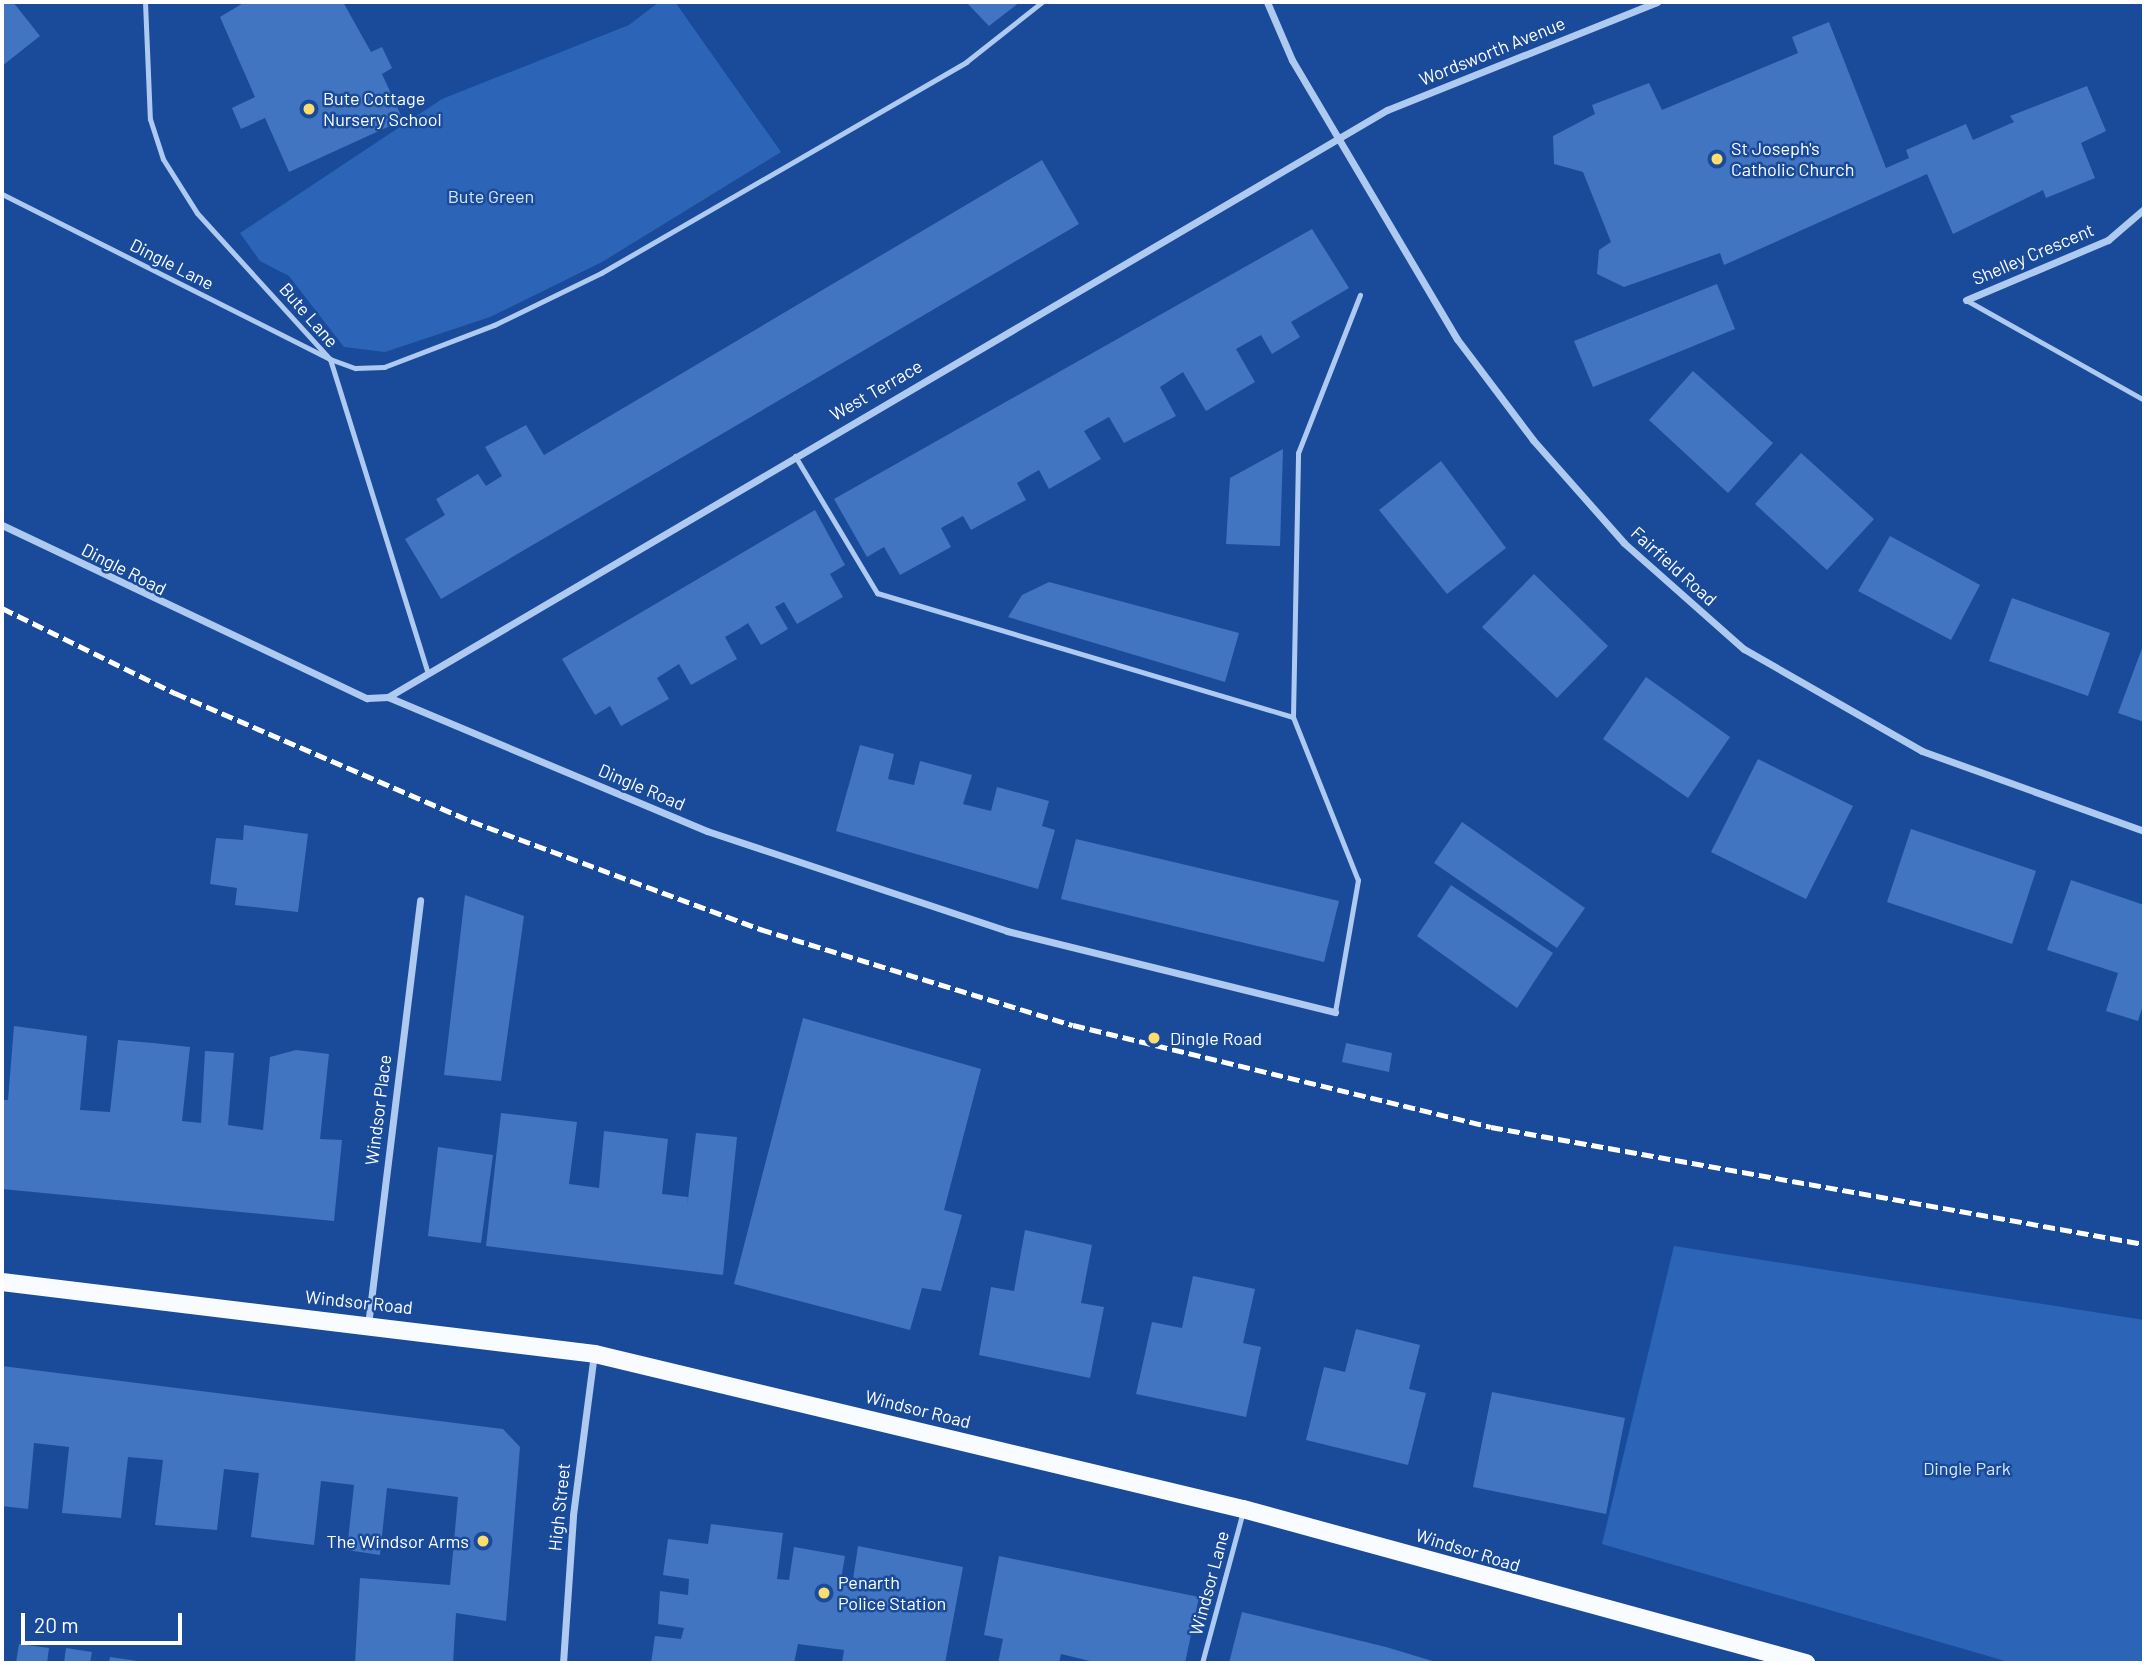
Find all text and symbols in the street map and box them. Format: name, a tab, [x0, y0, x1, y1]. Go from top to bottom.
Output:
street label: Wordsworth Avenue	[1416, 12, 1568, 90]
place label: Bute Cottage Nursery School	[323, 88, 442, 130]
marker: Bute Cottage Nursery School	[301, 101, 317, 117]
place label: St Joseph's Catholic Church	[1731, 138, 1854, 180]
marker: St Joseph's Catholic Church	[1709, 151, 1725, 167]
park label: Bute Green	[448, 185, 534, 207]
street label: Shelley Crescent	[1969, 219, 2097, 289]
street label: Dingle Lane	[127, 234, 217, 294]
street label: Bute Lane	[275, 278, 343, 352]
street label: West Terrace	[826, 355, 926, 425]
street label: Fairfield Road	[1627, 522, 1721, 610]
street label: Dingle Road	[78, 538, 170, 600]
street label: Dingle Road	[595, 759, 689, 815]
place label: Dingle Road	[1170, 1027, 1262, 1049]
marker: Dingle Road	[1144, 1028, 1164, 1048]
street label: Windsor Place	[360, 1053, 396, 1167]
street label: Windsor Road	[304, 1286, 414, 1318]
street label: Windsor Road	[863, 1385, 973, 1433]
park label: Dingle Park	[1923, 1457, 2011, 1479]
street label: High Street	[544, 1462, 574, 1552]
street label: Windsor Road	[1413, 1524, 1523, 1576]
street label: Windsor Lane	[1185, 1529, 1233, 1637]
place label: The Windsor Arms	[327, 1530, 469, 1552]
marker: The Windsor Arms	[475, 1533, 491, 1549]
place label: Penarth Police Station	[838, 1572, 946, 1614]
marker: Penarth Police Station	[816, 1585, 832, 1601]
scale bar	[24, 1598, 186, 1642]
text: 20 m	[34, 1612, 79, 1637]

